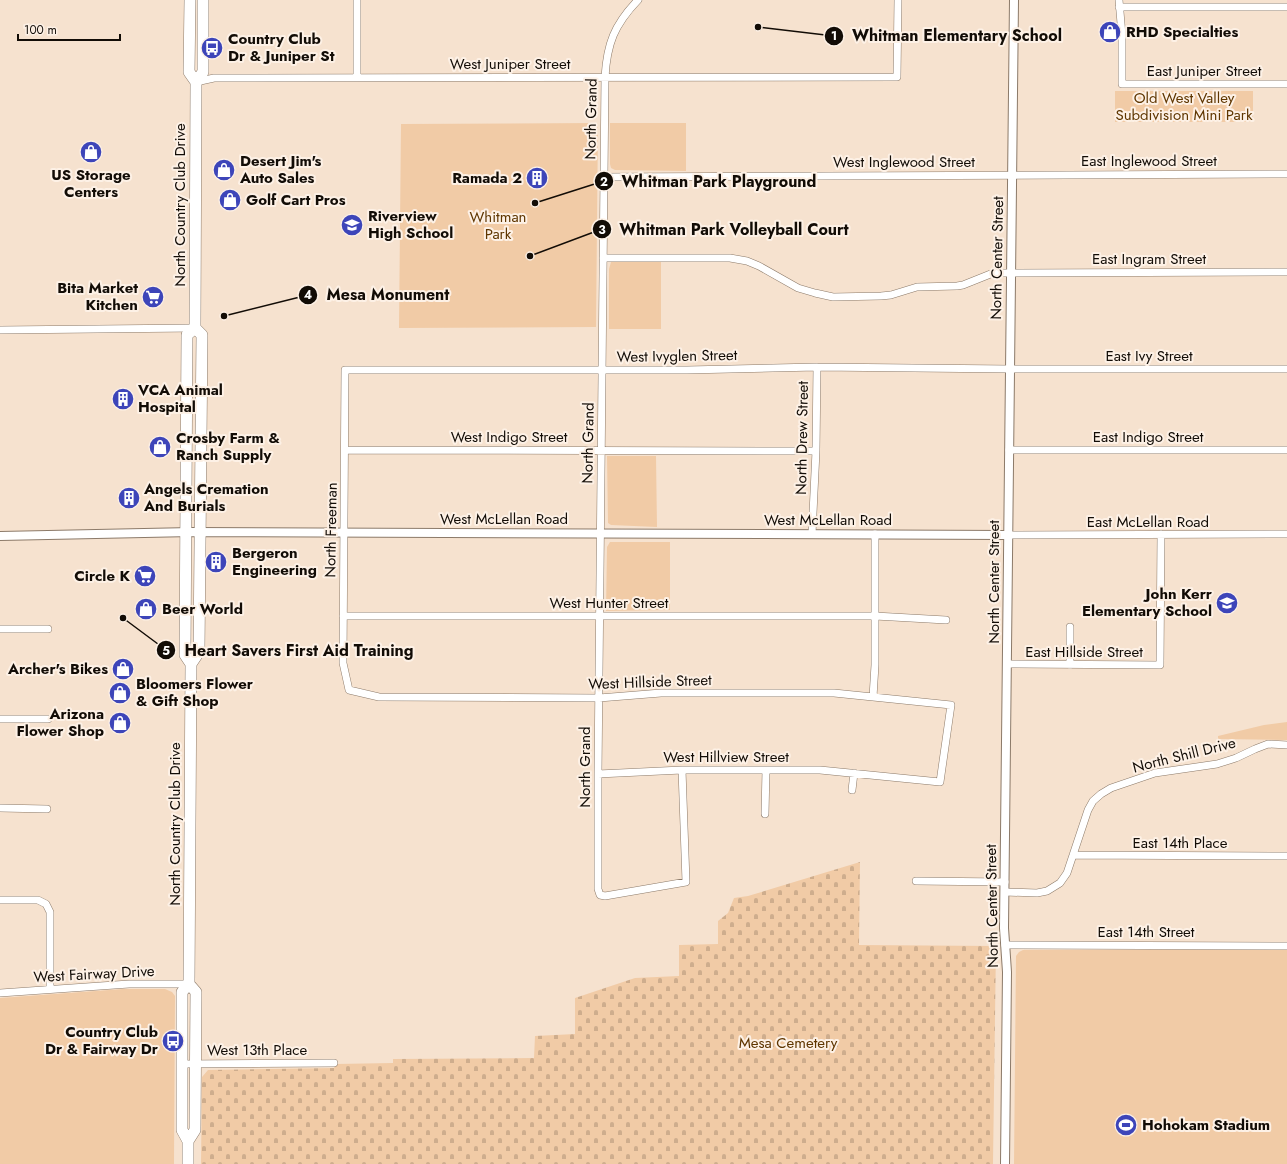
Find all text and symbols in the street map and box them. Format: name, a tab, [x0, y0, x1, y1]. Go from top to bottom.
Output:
scale bar	[18, 16, 120, 42]
shop icon: RHD Specialties	[1097, 19, 1123, 45]
text: 100 m	[24, 21, 57, 39]
place label: RHD Specialties	[1126, 21, 1238, 43]
callout: Whitman Elementary School	[824, 22, 1070, 50]
text: Whitman Elementary School	[852, 24, 1062, 47]
text: 1	[831, 27, 837, 45]
place label: Country Club Dr & Juniper St	[228, 28, 335, 67]
bus stop icon: Country Club Dr & Juniper St	[199, 35, 225, 61]
street label: West Juniper Street	[450, 53, 571, 75]
street label: East Juniper Street	[1147, 60, 1262, 82]
street label: North Grand	[579, 78, 603, 160]
park label: Old West Valley Subdivision Mini Park	[1115, 87, 1253, 126]
street label: North Country Club Drive	[169, 123, 191, 287]
shop icon: US Storage Centers	[78, 139, 104, 165]
place label: Desert Jim's Auto Sales	[239, 150, 322, 189]
street label: East Inglewood Street	[1081, 150, 1217, 172]
street label: West Inglewood Street	[833, 151, 975, 173]
shop icon: Desert Jim's Auto Sales	[211, 157, 237, 183]
place label: US Storage Centers	[51, 164, 131, 203]
building icon: Ramada 2	[524, 165, 550, 191]
place label: Ramada 2	[452, 167, 522, 189]
callout: Whitman Park Playground	[594, 167, 825, 195]
text: Whitman Park Playground	[622, 170, 816, 193]
text: 2	[600, 173, 608, 191]
shop icon: Golf Cart Pros	[217, 187, 243, 213]
place label: Golf Cart Pros	[246, 189, 346, 211]
street label: North Center Street	[985, 196, 1009, 320]
place label: Riverview High School	[368, 205, 453, 244]
park label: Whitman Park	[469, 206, 527, 245]
school or university icon: Riverview High School	[339, 212, 365, 238]
callout: Whitman Park Volleyball Court	[592, 215, 857, 243]
text: Whitman Park Volleyball Court	[619, 218, 850, 241]
text: 3	[598, 221, 606, 239]
street label: East Ingram Street	[1092, 248, 1206, 270]
place label: Bita Market Kitchen	[57, 277, 138, 316]
callout: Mesa Monument	[298, 281, 457, 309]
text: Mesa Monument	[327, 283, 450, 306]
supermarket icon: Bita Market Kitchen	[140, 284, 166, 310]
text: 4	[304, 286, 312, 304]
street label: West Ivyglen Street	[617, 344, 738, 368]
street label: East Ivy Street	[1105, 345, 1193, 367]
place label: VCA Animal Hospital	[137, 379, 223, 418]
street label: North Drew Street	[790, 380, 814, 495]
building icon: VCA Animal Hospital	[110, 386, 136, 412]
street label: North Grand	[576, 402, 600, 484]
street label: West Indigo Street	[451, 426, 568, 448]
street label: East Indigo Street	[1093, 426, 1204, 448]
place label: Crosby Farm & Ranch Supply	[176, 427, 280, 466]
shop icon: Crosby Farm & Ranch Supply	[147, 434, 173, 460]
place label: Angels Cremation And Burials	[143, 478, 269, 517]
street label: North Freeman	[319, 482, 343, 578]
building icon: Angels Cremation And Burials	[116, 485, 142, 511]
street label: West McLellan Road	[440, 508, 568, 530]
street label: West McLellan Road	[764, 509, 892, 531]
street label: East McLellan Road	[1087, 511, 1209, 533]
street label: North Center Street	[983, 520, 1005, 644]
place label: Bergeron Engineering	[232, 542, 317, 581]
building icon: Bergeron Engineering	[203, 549, 229, 575]
supermarket icon: Circle K	[132, 563, 158, 589]
place label: Circle K	[74, 565, 131, 587]
place label: John Kerr Elementary School	[1082, 583, 1213, 622]
school or university icon: John Kerr Elementary School	[1214, 590, 1240, 616]
street label: West Hunter Street	[550, 592, 669, 614]
shop icon: Beer World	[133, 596, 159, 622]
place label: Beer World	[162, 598, 243, 620]
callout: Heart Savers First Aid Training	[156, 636, 421, 664]
text: Heart Savers First Aid Training	[184, 639, 414, 662]
street label: East Hillside Street	[1025, 641, 1143, 663]
text: 5	[162, 642, 170, 660]
shop icon: Archer's Bikes	[110, 656, 136, 682]
place label: Archer's Bikes	[7, 658, 108, 680]
street label: West Hillside Street	[588, 669, 713, 695]
place label: Bloomers Flower & Gift Shop	[136, 673, 254, 712]
shop icon: Bloomers Flower & Gift Shop	[107, 680, 133, 706]
place label: Arizona Flower Shop	[17, 703, 104, 742]
shop icon: Arizona Flower Shop	[107, 710, 133, 736]
street label: North Grand	[574, 726, 596, 808]
street label: North Shill Drive	[1130, 731, 1238, 778]
street label: North Country Club Drive	[164, 742, 186, 906]
street label: West Hillview Street	[663, 746, 789, 768]
street label: East 14th Place	[1133, 832, 1228, 854]
street label: North Center Street	[980, 844, 1004, 968]
street label: East 14th Street	[1098, 921, 1195, 943]
street label: West Fairway Drive	[33, 960, 155, 988]
place label: Country Club Dr & Fairway Dr	[45, 1021, 159, 1060]
bus stop icon: Country Club Dr & Fairway Dr	[160, 1028, 186, 1054]
park label: Mesa Cemetery	[739, 1032, 838, 1054]
street label: West 13th Place	[207, 1039, 307, 1061]
sports icon: Hohokam Stadium	[1113, 1112, 1139, 1138]
place label: Hohokam Stadium	[1142, 1114, 1270, 1136]

